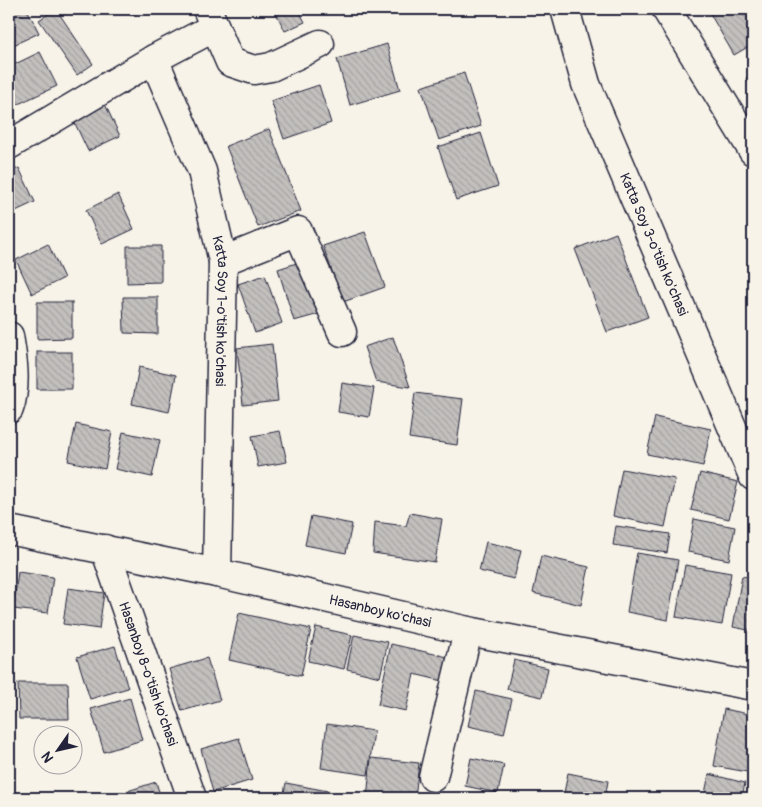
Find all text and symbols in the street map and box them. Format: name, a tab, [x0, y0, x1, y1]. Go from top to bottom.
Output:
street label: Katta Soy 3-o'tish ko'chasi	[616, 170, 692, 319]
street label: Katta Soy 1-o'tish ko'chasi	[208, 234, 231, 387]
street label: Hasanboy ko'chasi	[327, 591, 433, 631]
street label: Hasanboy 8-o'tish ko'chasi	[115, 599, 181, 749]
north arrow	[32, 724, 82, 774]
text: N	[38, 748, 57, 766]

